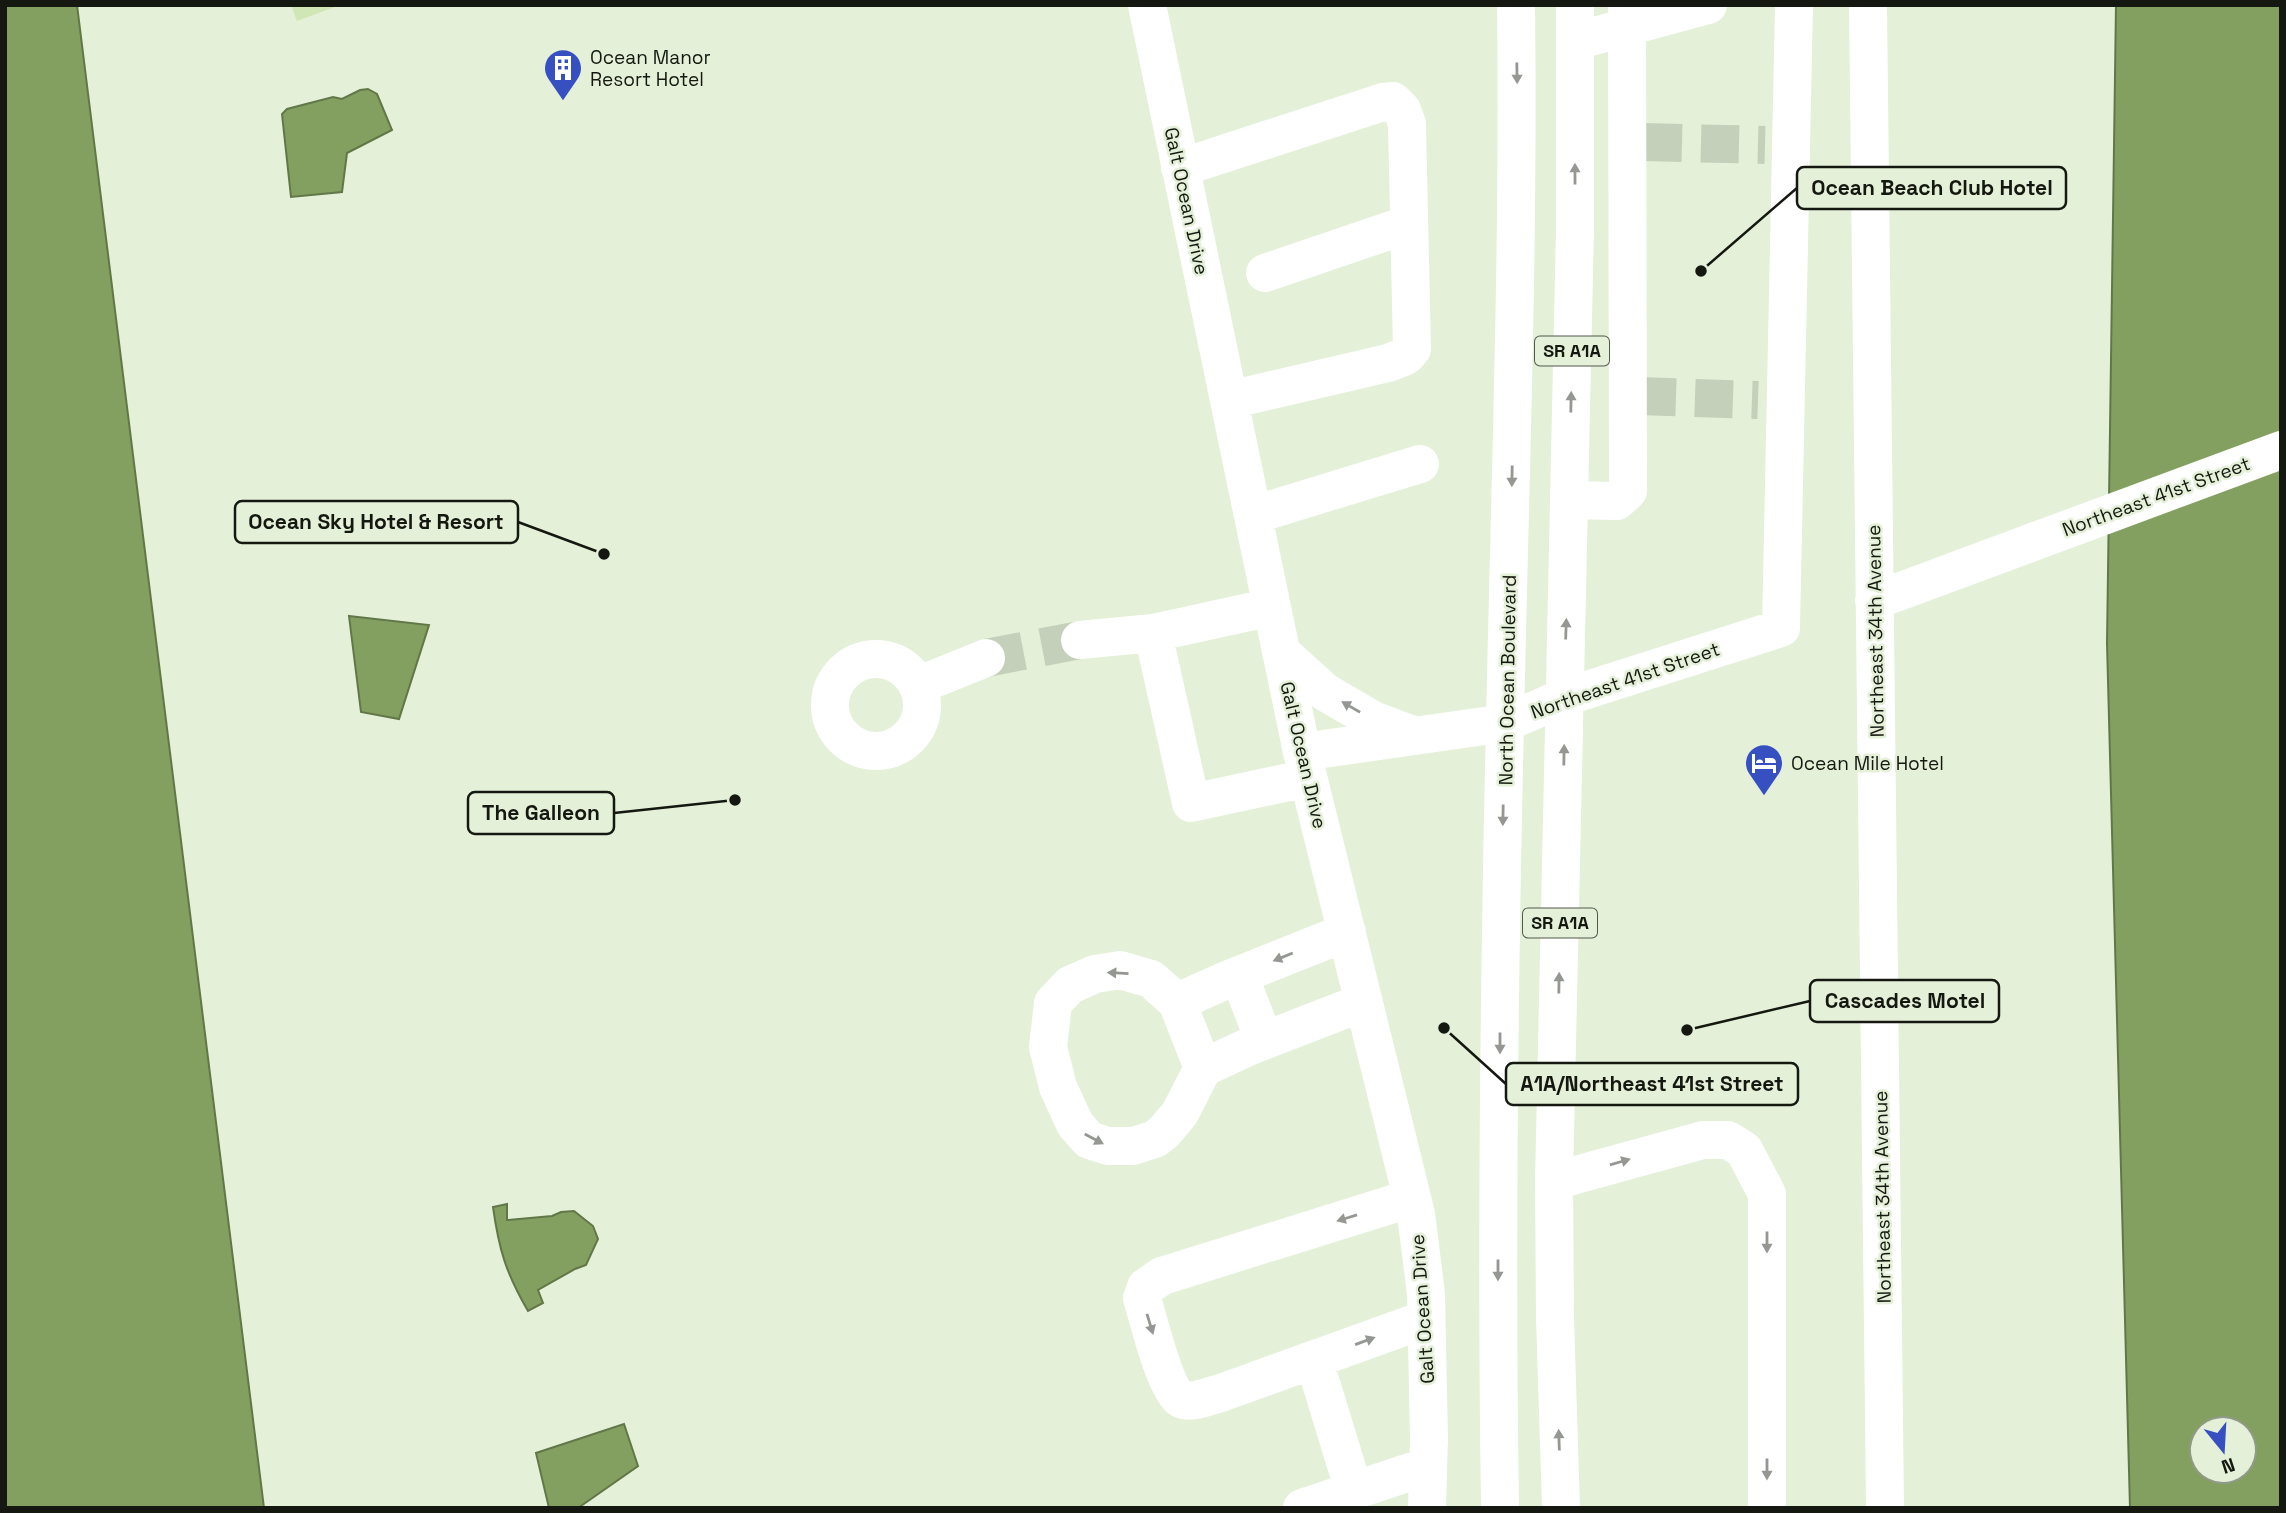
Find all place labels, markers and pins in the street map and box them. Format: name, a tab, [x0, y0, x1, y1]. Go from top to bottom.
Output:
place label: Ocean Manor Resort Hotel	[590, 45, 711, 92]
building icon: Ocean Manor Resort Hotel	[542, 47, 584, 102]
callout: Ocean Beach Club Hotel	[1797, 167, 2066, 209]
callout: Ocean Sky Hotel & Resort	[235, 501, 518, 543]
hotel icon: Ocean Mile Hotel	[1743, 742, 1785, 797]
place label: Ocean Mile Hotel	[1791, 751, 1944, 776]
callout: The Galleon	[468, 792, 614, 834]
callout: Cascades Motel	[1810, 980, 1999, 1022]
callout: A1A/Northeast 41st Street	[1506, 1063, 1798, 1105]

